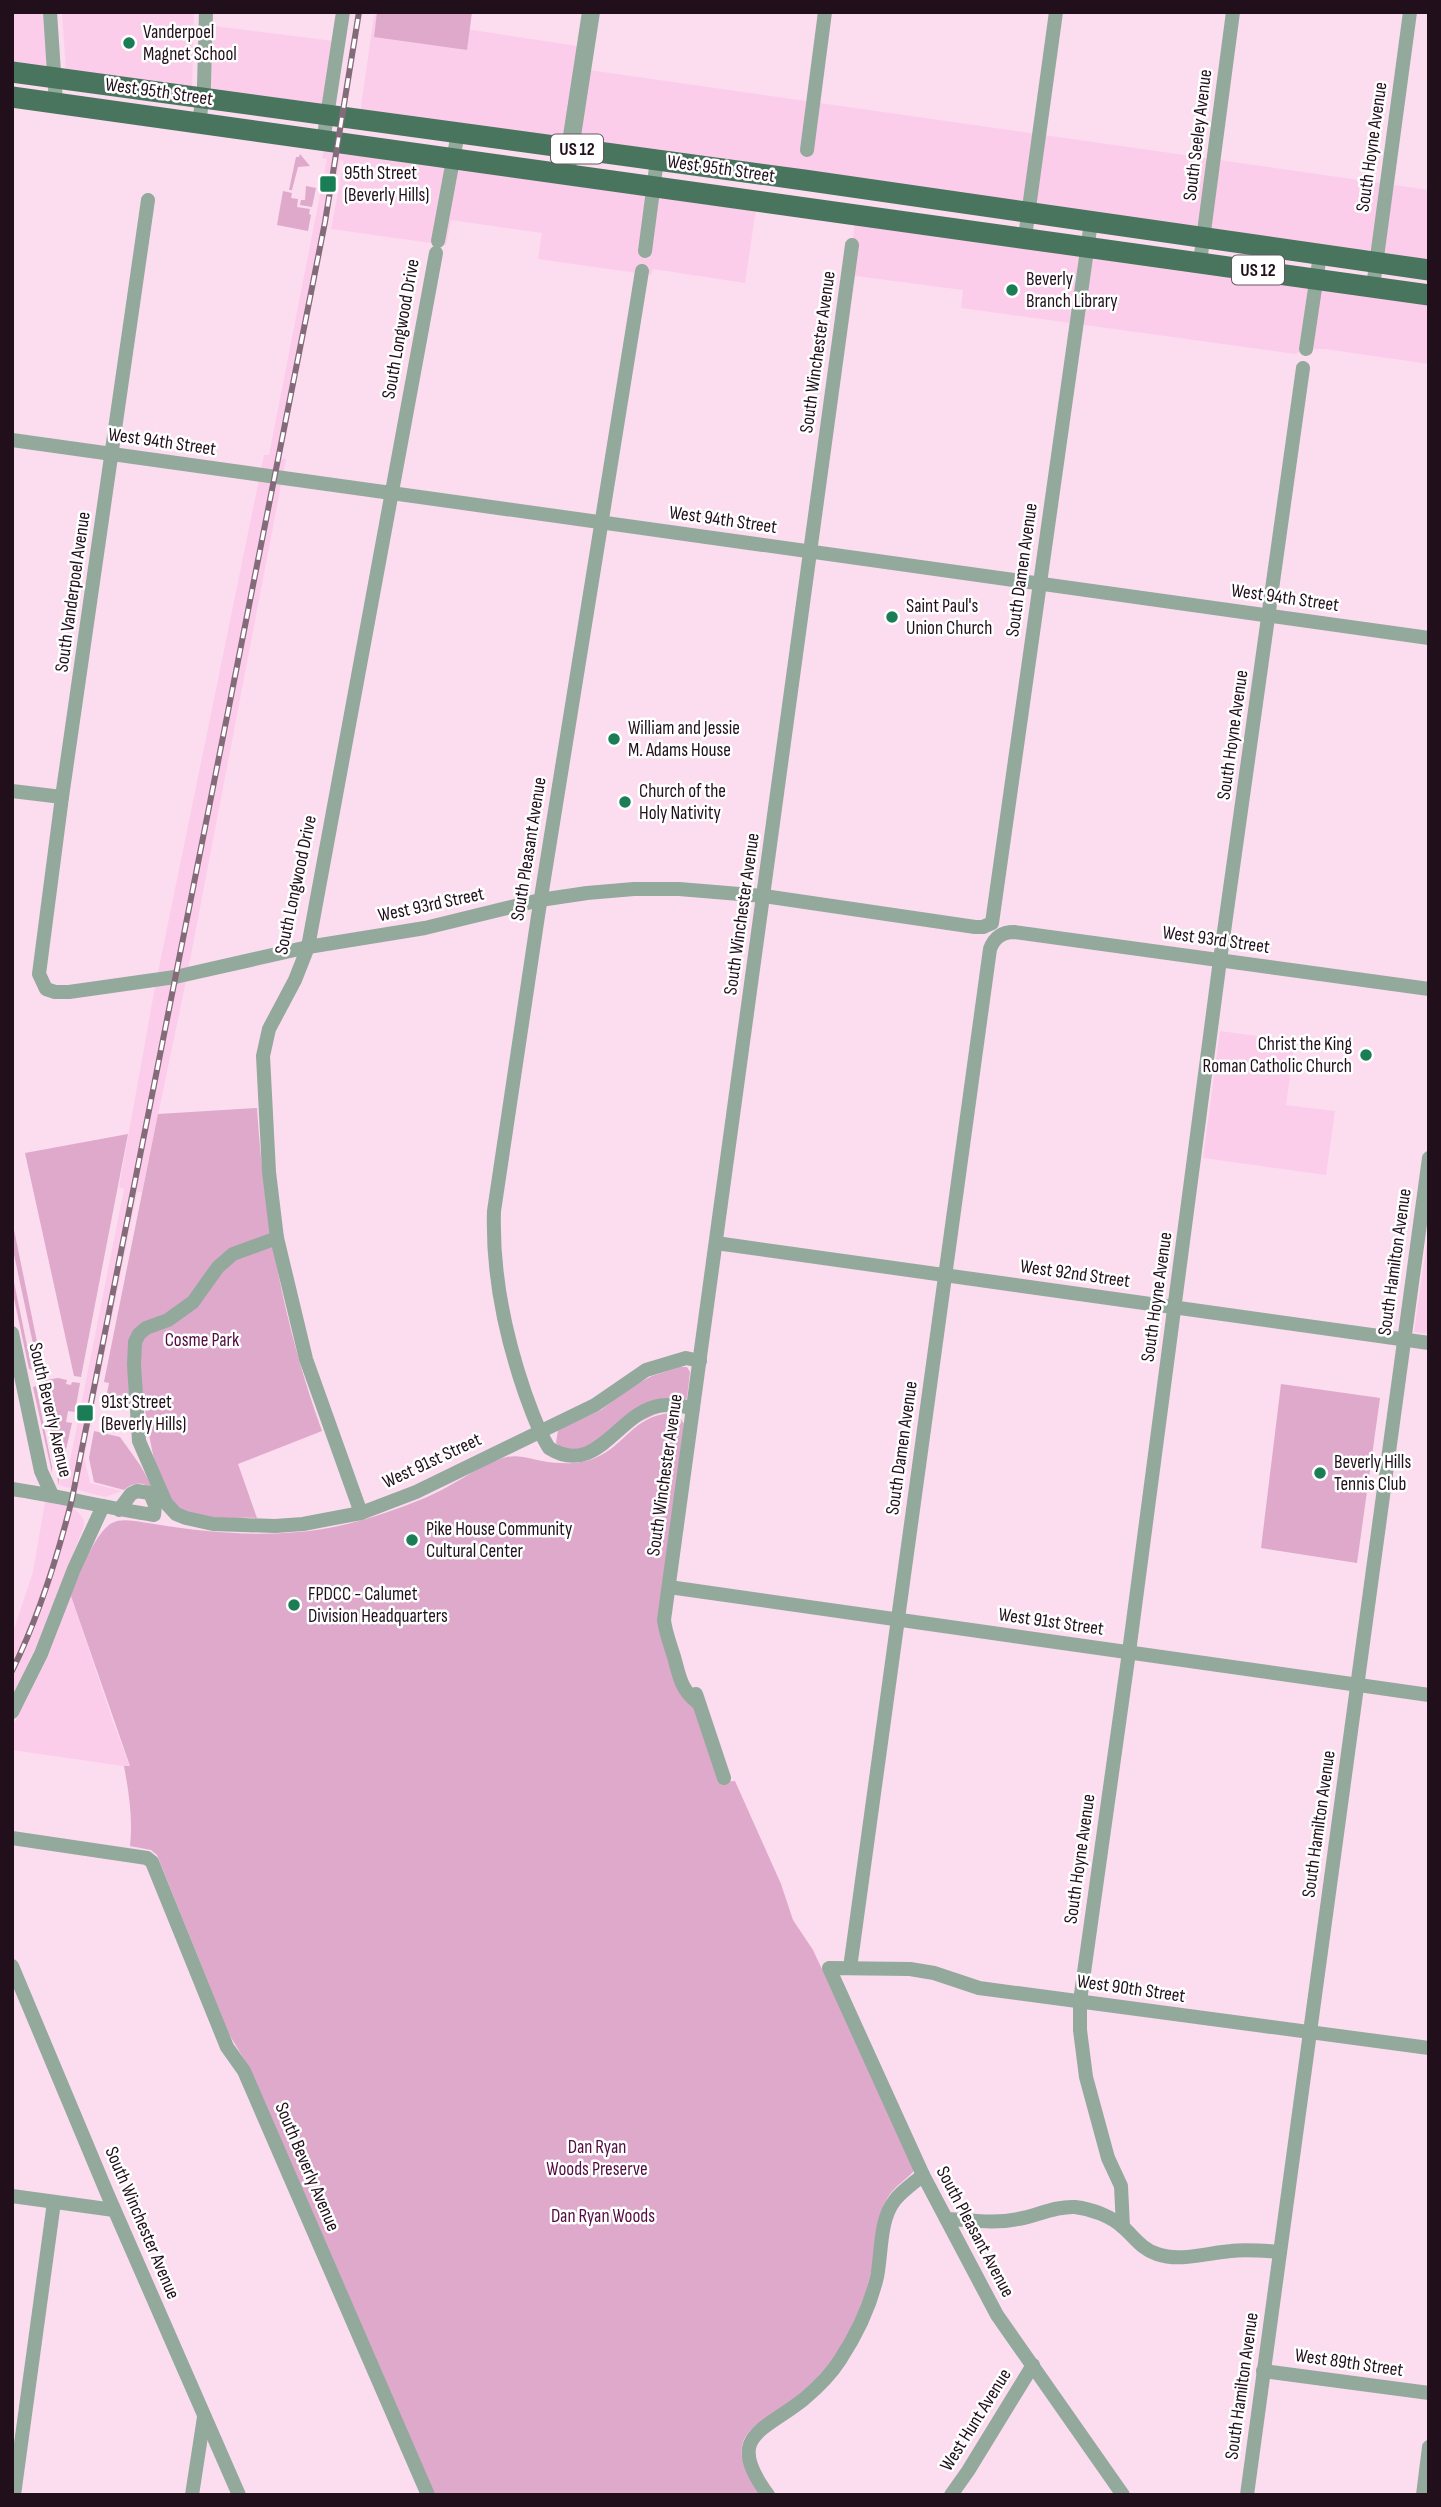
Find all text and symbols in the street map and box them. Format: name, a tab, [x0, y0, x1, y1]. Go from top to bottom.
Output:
place label: Vanderpoel Magnet School	[143, 21, 237, 66]
marker: Vanderpoel Magnet School	[121, 35, 137, 51]
street label: South Seeley Avenue	[1179, 68, 1217, 202]
street label: West 95th Street	[104, 73, 214, 111]
street label: South Hoyne Avenue	[1352, 81, 1392, 213]
road number: US 12	[551, 134, 603, 164]
street label: West 95th Street	[666, 150, 776, 188]
place label: 95th Street (Beverly Hills)	[344, 162, 429, 207]
marker: 95th Street (Beverly Hills)	[318, 174, 338, 194]
road number: US 12	[1232, 256, 1284, 284]
street label: South Longwood Drive	[377, 257, 425, 401]
place label: Beverly Branch Library	[1026, 268, 1118, 313]
street label: South Winchester Avenue	[795, 270, 841, 434]
marker: Beverly Branch Library	[1004, 282, 1020, 298]
street label: West 94th Street	[107, 423, 218, 461]
street label: West 94th Street	[668, 501, 779, 539]
street label: South Damen Avenue	[1001, 502, 1043, 638]
street label: South Vanderpoel Avenue	[50, 510, 96, 674]
street label: West 94th Street	[1230, 579, 1341, 617]
place label: Saint Paul's Union Church	[906, 595, 992, 640]
marker: Saint Paul's Union Church	[884, 609, 900, 625]
street label: South Hoyne Avenue	[1213, 669, 1253, 801]
place label: William and Jessie M. Adams House	[628, 717, 740, 762]
marker: William and Jessie M. Adams House	[606, 731, 622, 747]
street label: South Pleasant Avenue	[506, 776, 552, 922]
place label: Church of the Holy Nativity	[639, 780, 726, 825]
marker: Church of the Holy Nativity	[617, 794, 633, 810]
street label: South Longwood Drive	[270, 813, 322, 957]
street label: South Winchester Avenue	[719, 832, 765, 996]
street label: West 93rd Street	[376, 882, 486, 927]
street label: West 93rd Street	[1161, 921, 1271, 959]
place label: Christ the King Roman Catholic Church	[1203, 1033, 1352, 1078]
marker: Christ the King Roman Catholic Church	[1358, 1047, 1374, 1063]
street label: South Hamilton Avenue	[1373, 1187, 1417, 1337]
street label: South Hoyne Avenue	[1137, 1231, 1177, 1363]
street label: West 92nd Street	[1019, 1255, 1132, 1293]
park label: Cosme Park	[165, 1329, 240, 1352]
street label: South Beverly Avenue	[23, 1340, 77, 1480]
street label: South Damen Avenue	[881, 1380, 923, 1516]
place label: 91st Street (Beverly Hills)	[101, 1391, 186, 1436]
street label: South Winchester Avenue	[642, 1393, 688, 1557]
marker: 91st Street (Beverly Hills)	[75, 1403, 95, 1423]
street label: West 91st Street	[379, 1428, 485, 1494]
place label: Beverly Hills Tennis Club	[1334, 1451, 1411, 1496]
marker: Beverly Hills Tennis Club	[1312, 1465, 1328, 1481]
place label: Pike House Community Cultural Center	[426, 1518, 573, 1563]
marker: Pike House Community Cultural Center	[404, 1532, 420, 1548]
place label: FPDCC - Calumet Division Headquarters	[308, 1583, 448, 1628]
marker: FPDCC - Calumet Division Headquarters	[286, 1597, 302, 1613]
street label: West 91st Street	[997, 1603, 1105, 1641]
street label: South Hamilton Avenue	[1297, 1749, 1341, 1899]
street label: South Hoyne Avenue	[1060, 1793, 1100, 1925]
street label: West 90th Street	[1075, 1970, 1187, 2008]
street label: South Beverly Avenue	[270, 2099, 344, 2235]
park label: Dan Ryan Woods Preserve	[546, 2136, 648, 2181]
street label: South Winchester Avenue	[100, 2143, 184, 2303]
street label: South Pleasant Avenue	[931, 2163, 1019, 2301]
park label: Dan Ryan Woods	[551, 2205, 655, 2228]
street label: South Hamilton Avenue	[1220, 2311, 1264, 2461]
street label: West 89th Street	[1293, 2344, 1405, 2382]
street label: West Hunt Avenue	[935, 2365, 1017, 2475]

